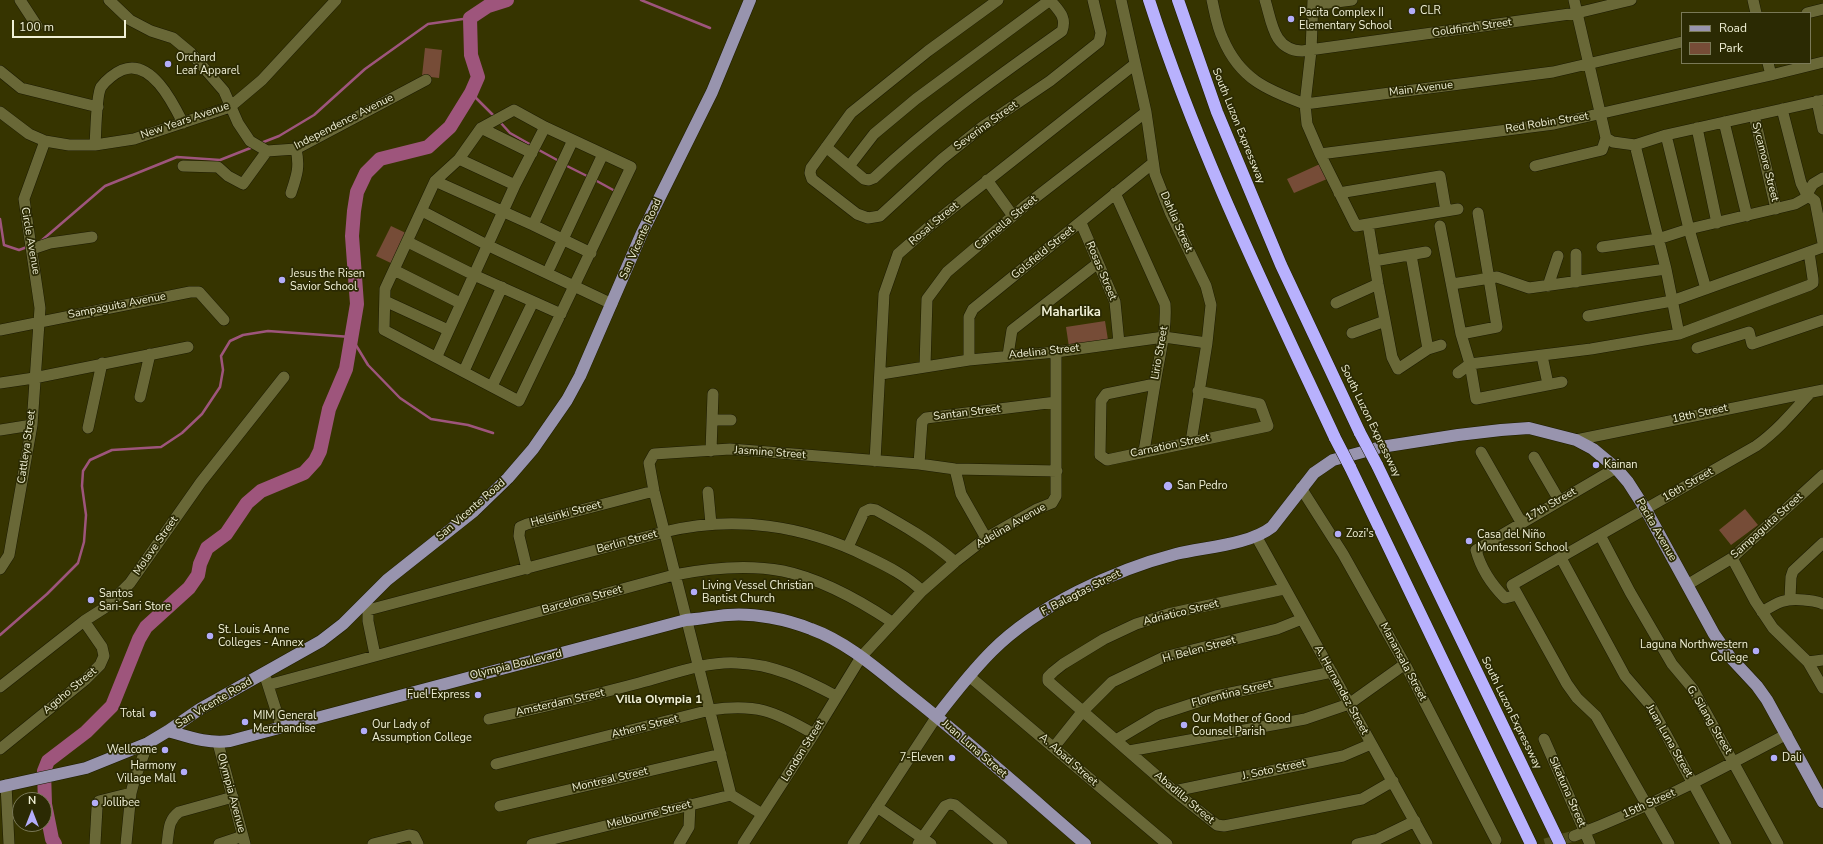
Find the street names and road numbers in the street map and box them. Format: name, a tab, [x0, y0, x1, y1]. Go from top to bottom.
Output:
street label: Goldfinch Street	[1431, 16, 1513, 40]
street label: South Luzon Expressway	[1209, 66, 1267, 186]
street label: Main Avenue	[1388, 79, 1454, 99]
street label: Independence Avenue	[292, 91, 396, 153]
street label: Severina Street	[952, 99, 1020, 153]
street label: New Years Avenue	[139, 100, 231, 142]
street label: Red Robin Street	[1505, 110, 1589, 136]
street label: Sycamore Street	[1749, 121, 1781, 203]
street label: Dahlia Street	[1157, 190, 1195, 254]
street label: Carmella Street	[972, 193, 1040, 253]
street label: San Vicente Road	[617, 197, 665, 281]
street label: Rosal Street	[907, 199, 961, 249]
street label: Circle Avenue	[18, 206, 42, 276]
street label: Golsfield Street	[1009, 224, 1077, 282]
street label: Rosas Street	[1083, 240, 1119, 302]
street label: Sampaguita Avenue	[67, 290, 167, 322]
street label: Lirio Street	[1149, 325, 1171, 381]
street label: Adelina Street	[1008, 342, 1080, 362]
street label: South Luzon Expressway	[1337, 363, 1403, 479]
street label: Santan Street	[933, 402, 1001, 424]
street label: 18th Street	[1671, 402, 1729, 426]
street label: Cattleya Street	[15, 410, 39, 484]
street label: Carnation Street	[1129, 431, 1211, 461]
street label: Jasmine Street	[734, 444, 806, 462]
street label: 16th Street	[1660, 465, 1716, 505]
street label: San Vicente Road	[434, 476, 508, 544]
street label: 17th Street	[1523, 485, 1579, 525]
street label: Sampaguita Street	[1728, 490, 1806, 562]
street label: Pacita Avenue	[1633, 496, 1679, 564]
street label: Helsinki Street	[529, 498, 603, 530]
street label: Adelina Avenue	[974, 501, 1048, 551]
street label: Molave Street	[131, 514, 181, 578]
street label: Berlin Street	[595, 528, 659, 556]
street label: F. Balagtas Street	[1039, 567, 1123, 619]
street label: Barcelona Street	[541, 583, 623, 617]
street label: Adriatico Street	[1142, 597, 1220, 629]
street label: Manansala Street	[1377, 621, 1429, 703]
street label: H. Belen Street	[1161, 634, 1237, 666]
street label: A. Hernandez Street	[1311, 643, 1371, 737]
street label: Olympia Boulevard	[468, 647, 564, 683]
street label: South Luzon Expressway	[1478, 655, 1544, 771]
street label: Agoho Street	[41, 665, 99, 717]
street label: San Vicente Road	[173, 675, 255, 731]
street label: Florentina Street	[1190, 678, 1274, 710]
street label: G. Silang Street	[1683, 683, 1735, 757]
street label: Amsterdam Street	[514, 686, 606, 720]
street label: Juan Luna Street	[1643, 702, 1695, 780]
street label: Athens Street	[610, 712, 680, 742]
street label: Juan Luna Street	[939, 717, 1009, 781]
street label: London Street	[779, 718, 827, 784]
street label: A. Abad Street	[1036, 731, 1100, 789]
street label: Olympia Avenue	[214, 752, 248, 834]
street label: Sikatuna Street	[1546, 755, 1588, 829]
street label: J. Soto Street	[1241, 757, 1307, 783]
street label: Montreal Street	[571, 765, 649, 795]
street label: Abadilla Street	[1151, 769, 1217, 827]
street label: 15th Street	[1621, 787, 1677, 821]
street label: Melbourne Street	[606, 798, 692, 832]

